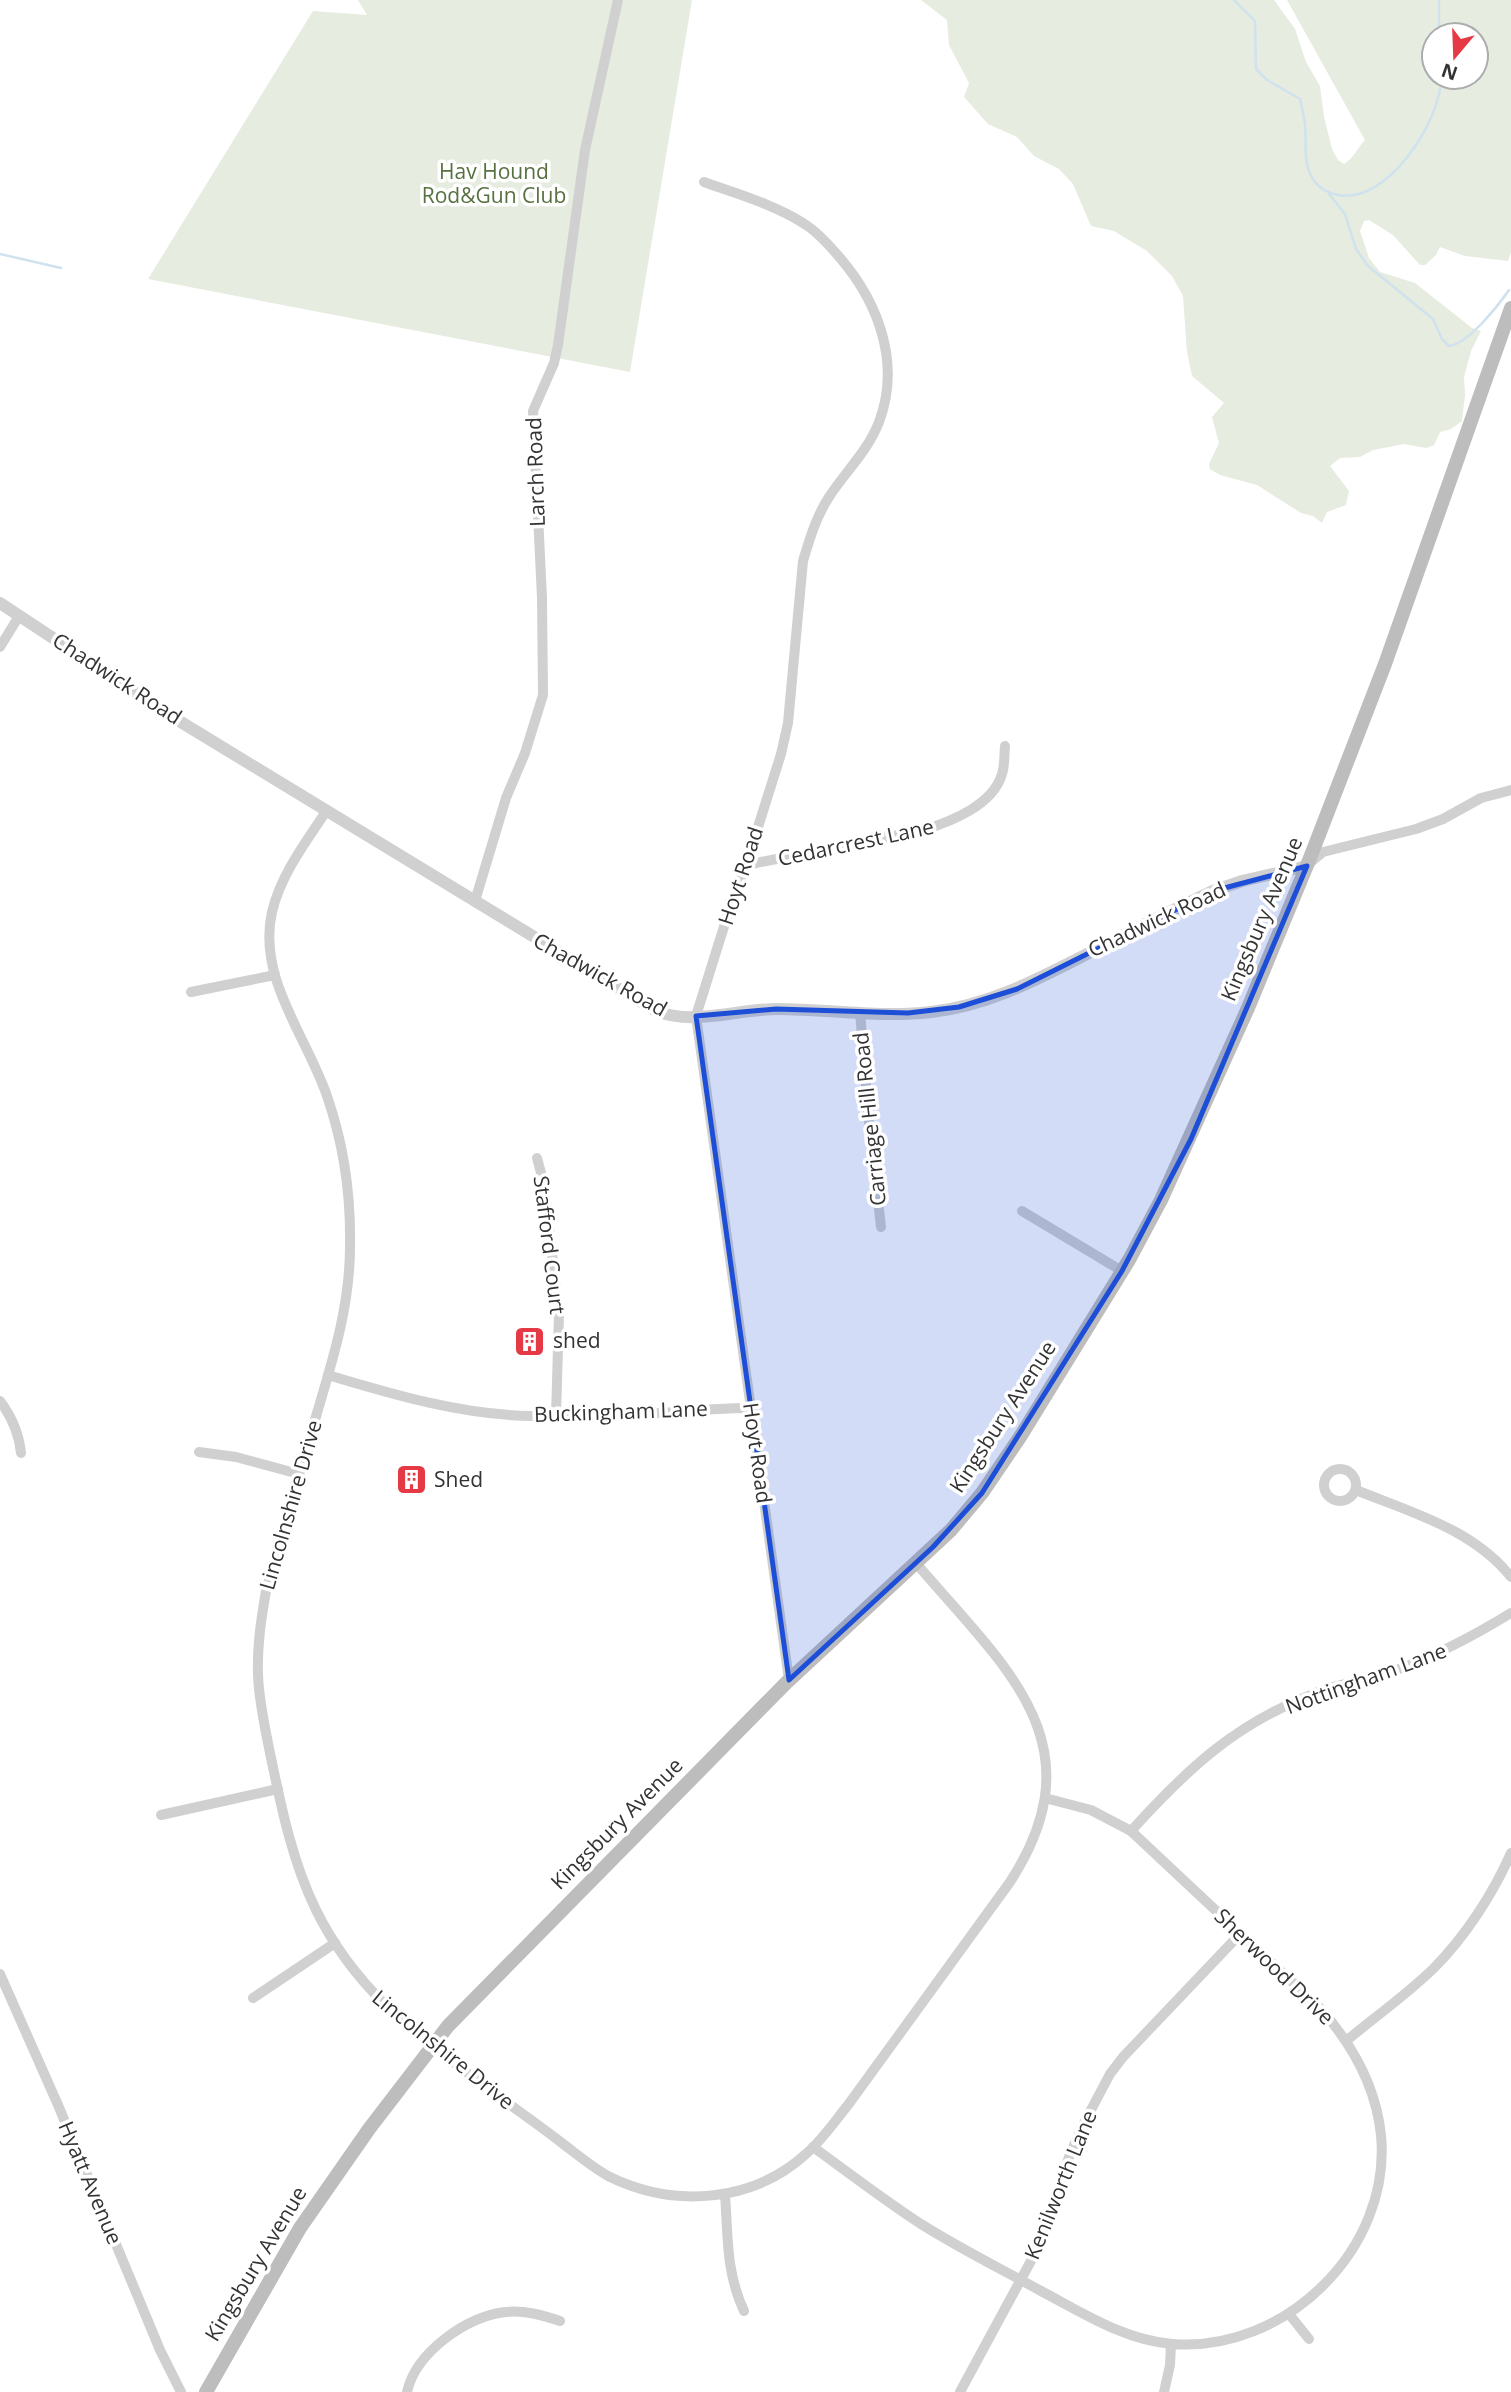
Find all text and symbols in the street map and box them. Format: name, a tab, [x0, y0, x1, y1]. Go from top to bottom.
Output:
north arrow	[1420, 21, 1490, 91]
text: N	[1438, 57, 1461, 87]
park label: Hav Hound Rod&Gun Club	[422, 157, 566, 209]
street label: Larch Road	[519, 417, 551, 527]
street label: Chadwick Road	[47, 626, 188, 730]
street label: Cedarcrest Lane	[775, 812, 936, 872]
street label: Hoyt Road	[711, 823, 769, 928]
street label: Kingsbury Avenue	[1214, 832, 1308, 1005]
street label: Chadwick Road	[1083, 875, 1230, 963]
street label: Chadwick Road	[529, 926, 672, 1022]
street label: Carriage Hill Road	[846, 1031, 892, 1207]
street label: Stafford Court	[528, 1174, 572, 1316]
building icon: shed	[513, 1324, 547, 1358]
place label: shed	[553, 1326, 601, 1354]
street label: Kingsbury Avenue	[943, 1335, 1062, 1498]
street label: Buckingham Lane	[534, 1394, 708, 1428]
street label: Hoyt Road	[737, 1401, 779, 1505]
street label: Lincolnshire Drive	[252, 1417, 328, 1593]
building icon: Shed	[394, 1463, 428, 1497]
place label: Shed	[434, 1465, 483, 1493]
street label: Nottingham Lane	[1281, 1636, 1450, 1720]
street label: Kingsbury Avenue	[544, 1751, 688, 1895]
street label: Sherwood Drive	[1209, 1902, 1341, 2031]
street label: Lincolnshire Drive	[367, 1983, 521, 2115]
street label: Kenilworth Lane	[1017, 2106, 1103, 2263]
street label: Hyatt Avenue	[52, 2117, 129, 2248]
street label: Kingsbury Avenue	[198, 2181, 312, 2346]

